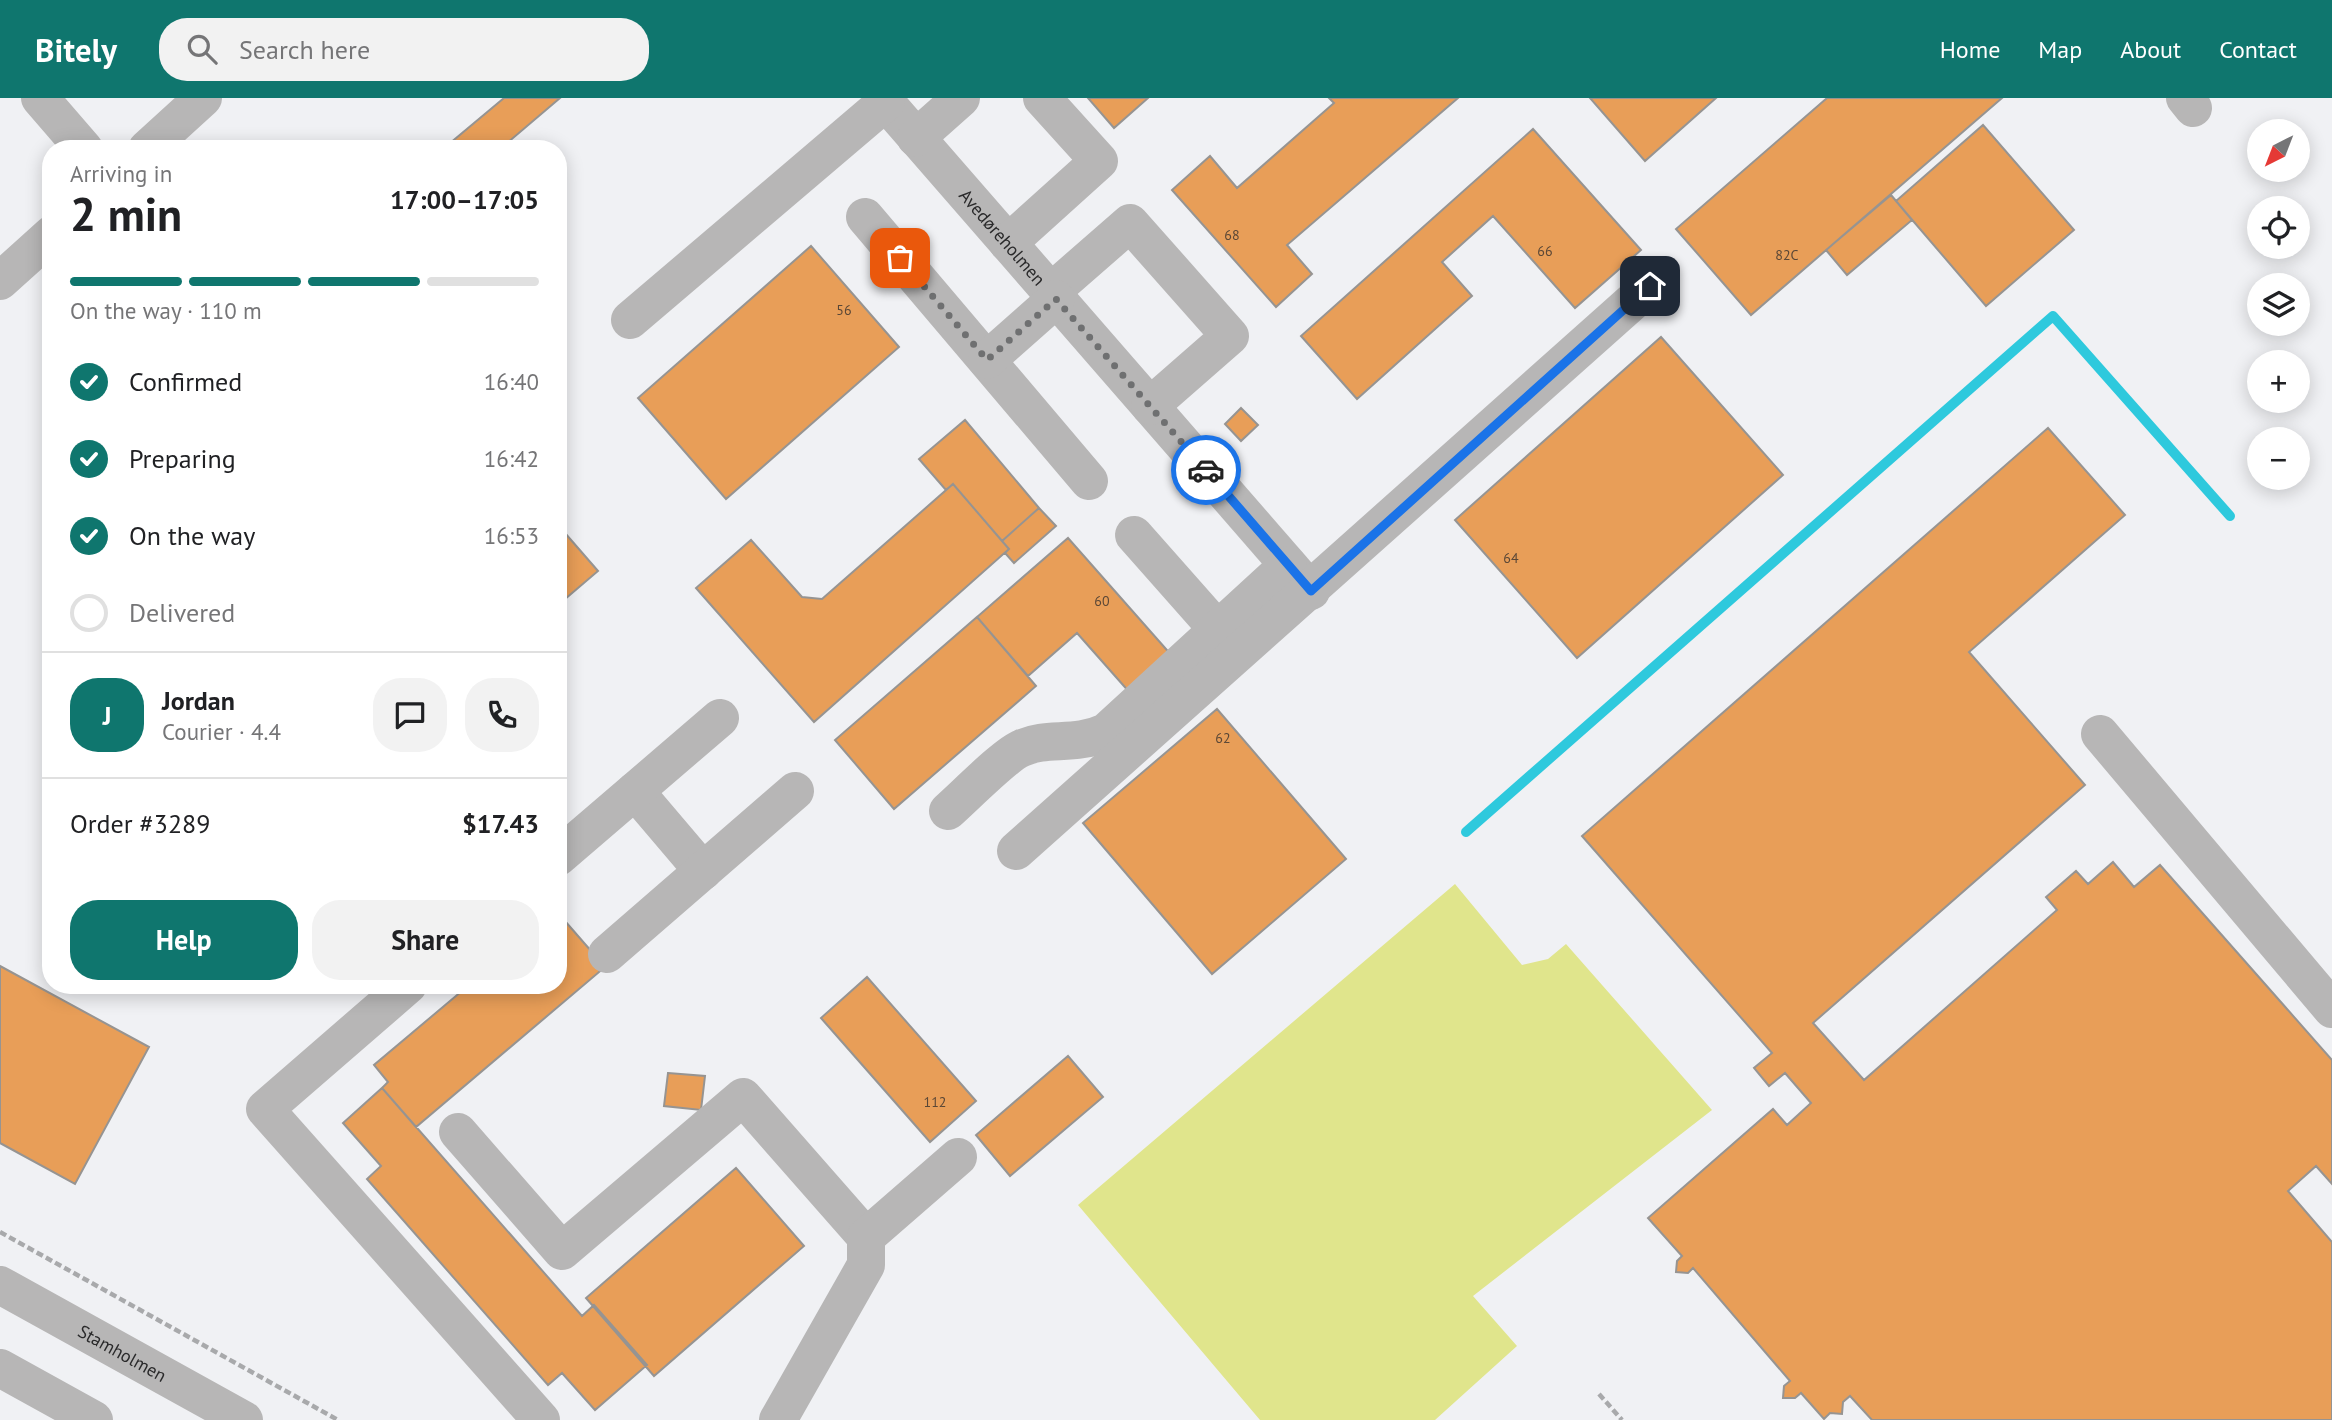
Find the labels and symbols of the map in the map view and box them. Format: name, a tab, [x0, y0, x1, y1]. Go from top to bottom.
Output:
north arrow	[2247, 119, 2310, 182]
street label: Avedøreholmen	[955, 184, 1051, 290]
house number: 68	[1224, 226, 1240, 244]
pin	[870, 228, 930, 288]
house number: 66	[1537, 242, 1553, 260]
house number: 82C	[1775, 246, 1799, 264]
pin	[1620, 256, 1680, 316]
house number: 56	[836, 301, 852, 319]
courier	[1171, 435, 1241, 505]
house number: 64	[1503, 549, 1519, 567]
house number: 60	[1094, 592, 1110, 610]
house number: 62	[1215, 729, 1231, 747]
house number: 112	[924, 1093, 946, 1111]
street label: Stamholmen	[74, 1319, 171, 1386]

